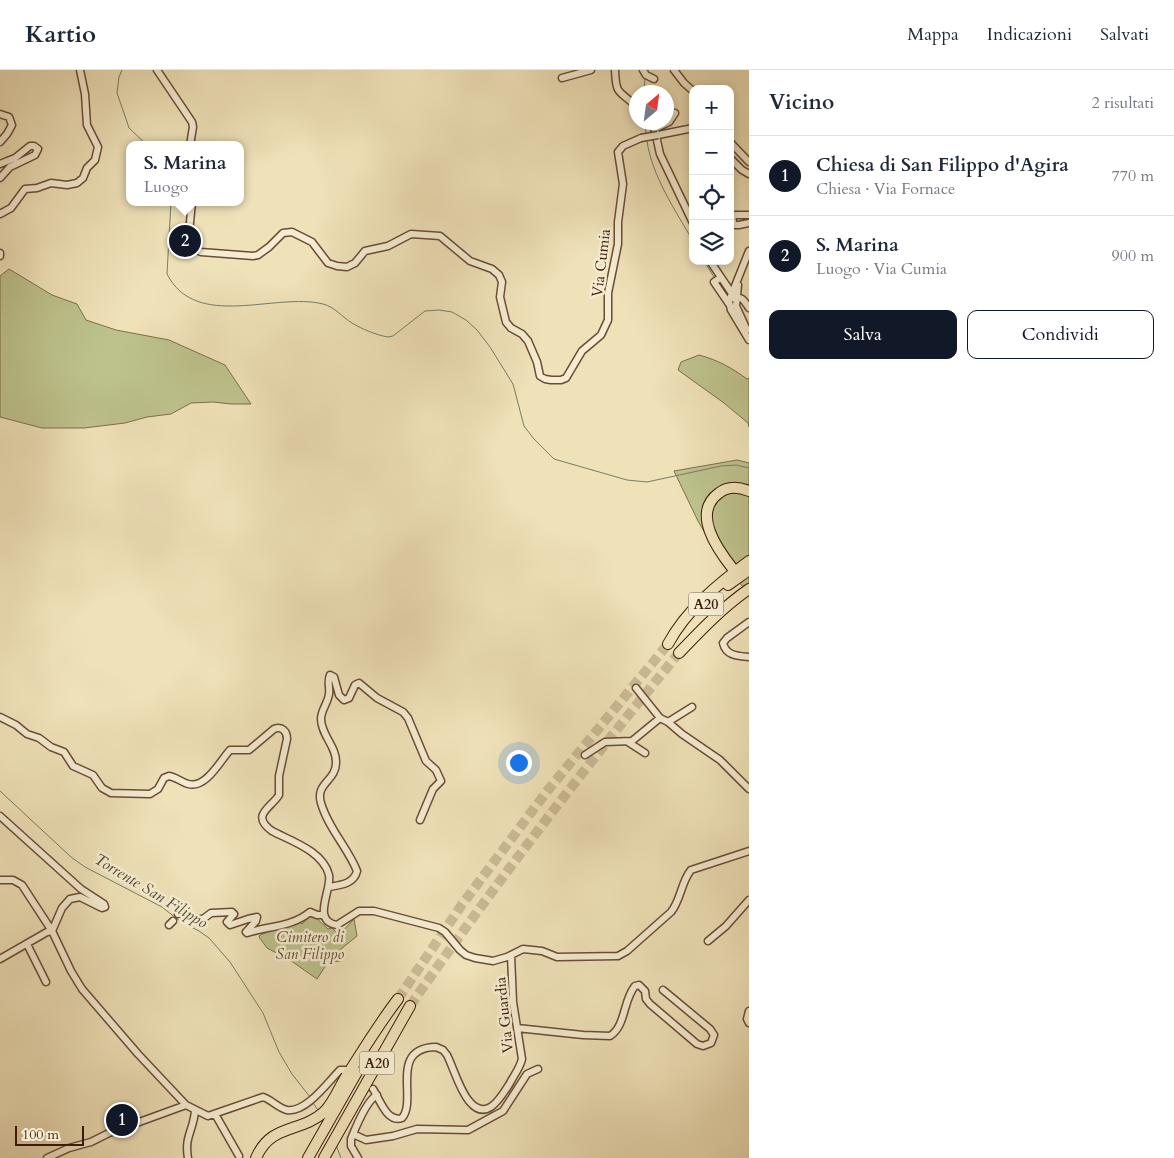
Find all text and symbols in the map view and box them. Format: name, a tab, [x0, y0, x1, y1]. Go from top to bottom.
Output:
text: Kartio	[25, 18, 96, 51]
text: Mappa	[907, 22, 959, 47]
text: Indicazioni	[987, 22, 1072, 47]
text: Salvati	[1100, 22, 1149, 47]
north arrow	[629, 85, 674, 130]
map controls	[689, 85, 734, 265]
button: +	[689, 85, 734, 130]
text: Vicino	[769, 88, 834, 117]
text: 2 risultati	[1091, 92, 1154, 114]
button: −	[689, 130, 734, 175]
popup	[126, 141, 244, 206]
text: S. Marina	[144, 150, 226, 176]
text: Chiesa di San Filippo d'Agira	[816, 152, 1069, 178]
text: 1	[781, 165, 789, 187]
text: 770 m	[1112, 165, 1154, 187]
button: locate	[689, 175, 734, 220]
text: Luogo	[144, 176, 188, 198]
text: Chiesa · Via Fornace	[816, 178, 955, 200]
button: layers	[689, 220, 734, 265]
pin: 2	[169, 222, 201, 260]
street label: Via Cumia	[587, 227, 615, 298]
text: S. Marina	[816, 232, 899, 258]
text: 2	[781, 245, 789, 267]
text: 900 m	[1112, 245, 1154, 267]
text: Luogo · Via Cumia	[816, 258, 947, 280]
button: Salva	[769, 310, 957, 359]
button: Condividi	[967, 310, 1154, 359]
road number: A20	[688, 592, 724, 616]
your location	[506, 750, 532, 776]
water label: Torrente San Filippo	[90, 848, 212, 934]
park label: Cimitero di San Filippo	[276, 927, 345, 964]
street label: Via Guardia	[490, 975, 518, 1054]
road number: A20	[360, 1051, 394, 1074]
pin: 1	[106, 1101, 138, 1139]
scale bar	[15, 1123, 84, 1146]
text: 100 m	[22, 1125, 59, 1144]

